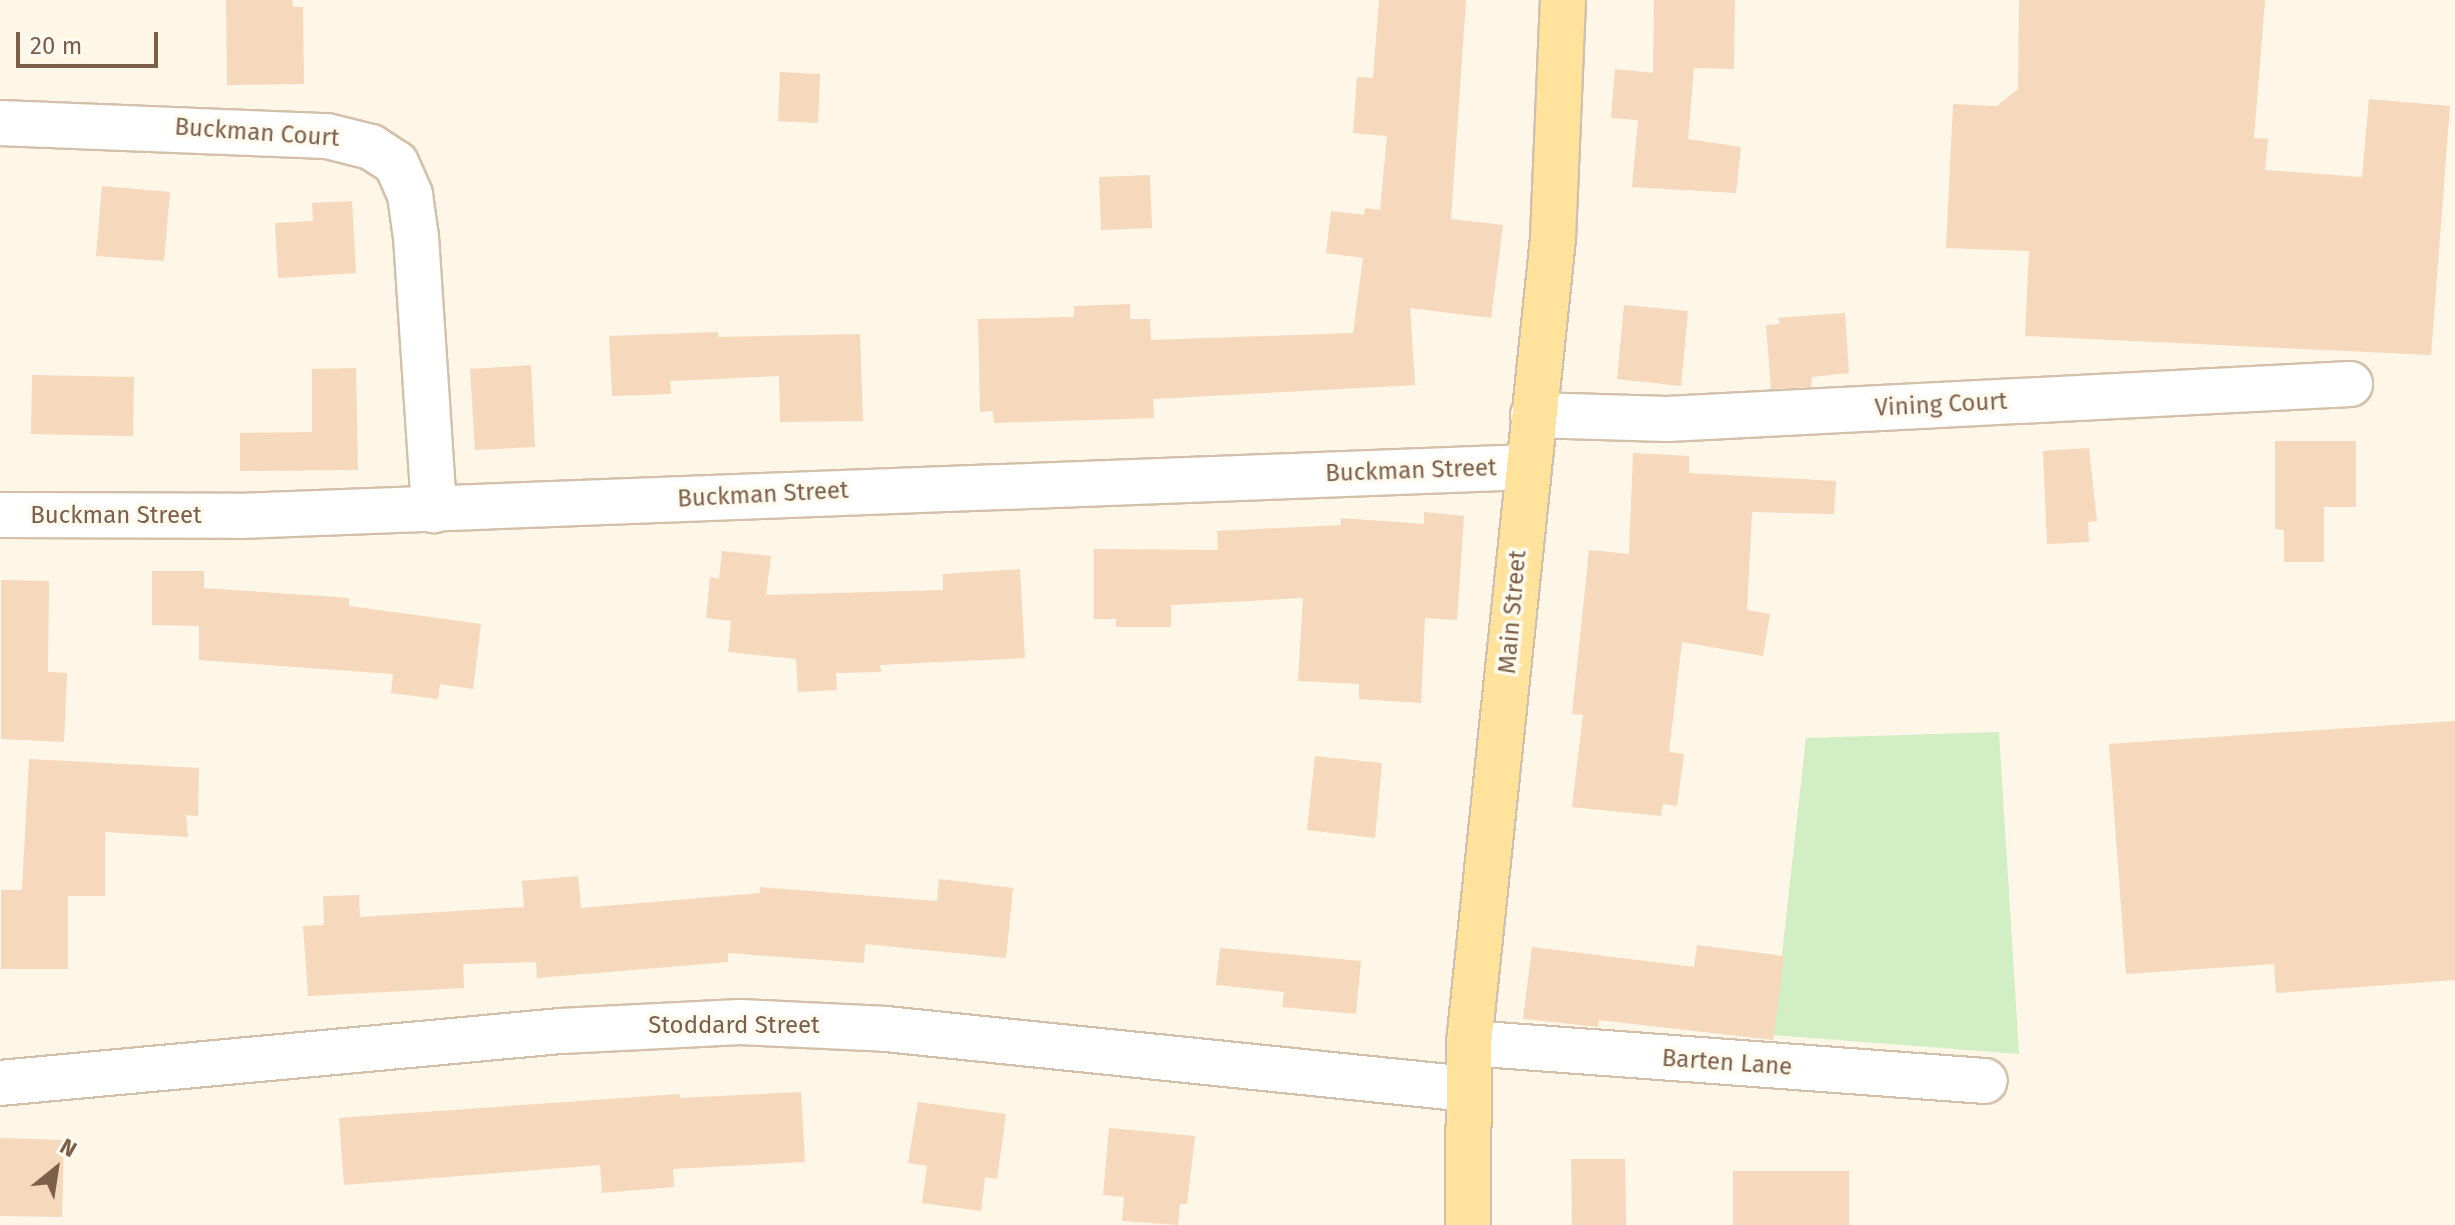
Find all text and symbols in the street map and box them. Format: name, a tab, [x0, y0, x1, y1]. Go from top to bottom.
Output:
scale bar	[20, 16, 162, 66]
text: 20 m	[30, 32, 82, 60]
street label: Buckman Court	[174, 113, 340, 153]
street label: Vining Court	[1874, 387, 2008, 423]
street label: Buckman Street	[1325, 454, 1497, 488]
street label: Buckman Street	[677, 476, 849, 514]
street label: Buckman Street	[30, 502, 202, 530]
street label: Main Street	[1493, 549, 1533, 675]
street label: Stoddard Street	[648, 1012, 820, 1040]
street label: Barten Lane	[1661, 1044, 1793, 1082]
north arrow	[16, 1129, 96, 1209]
text: N	[55, 1132, 81, 1163]

